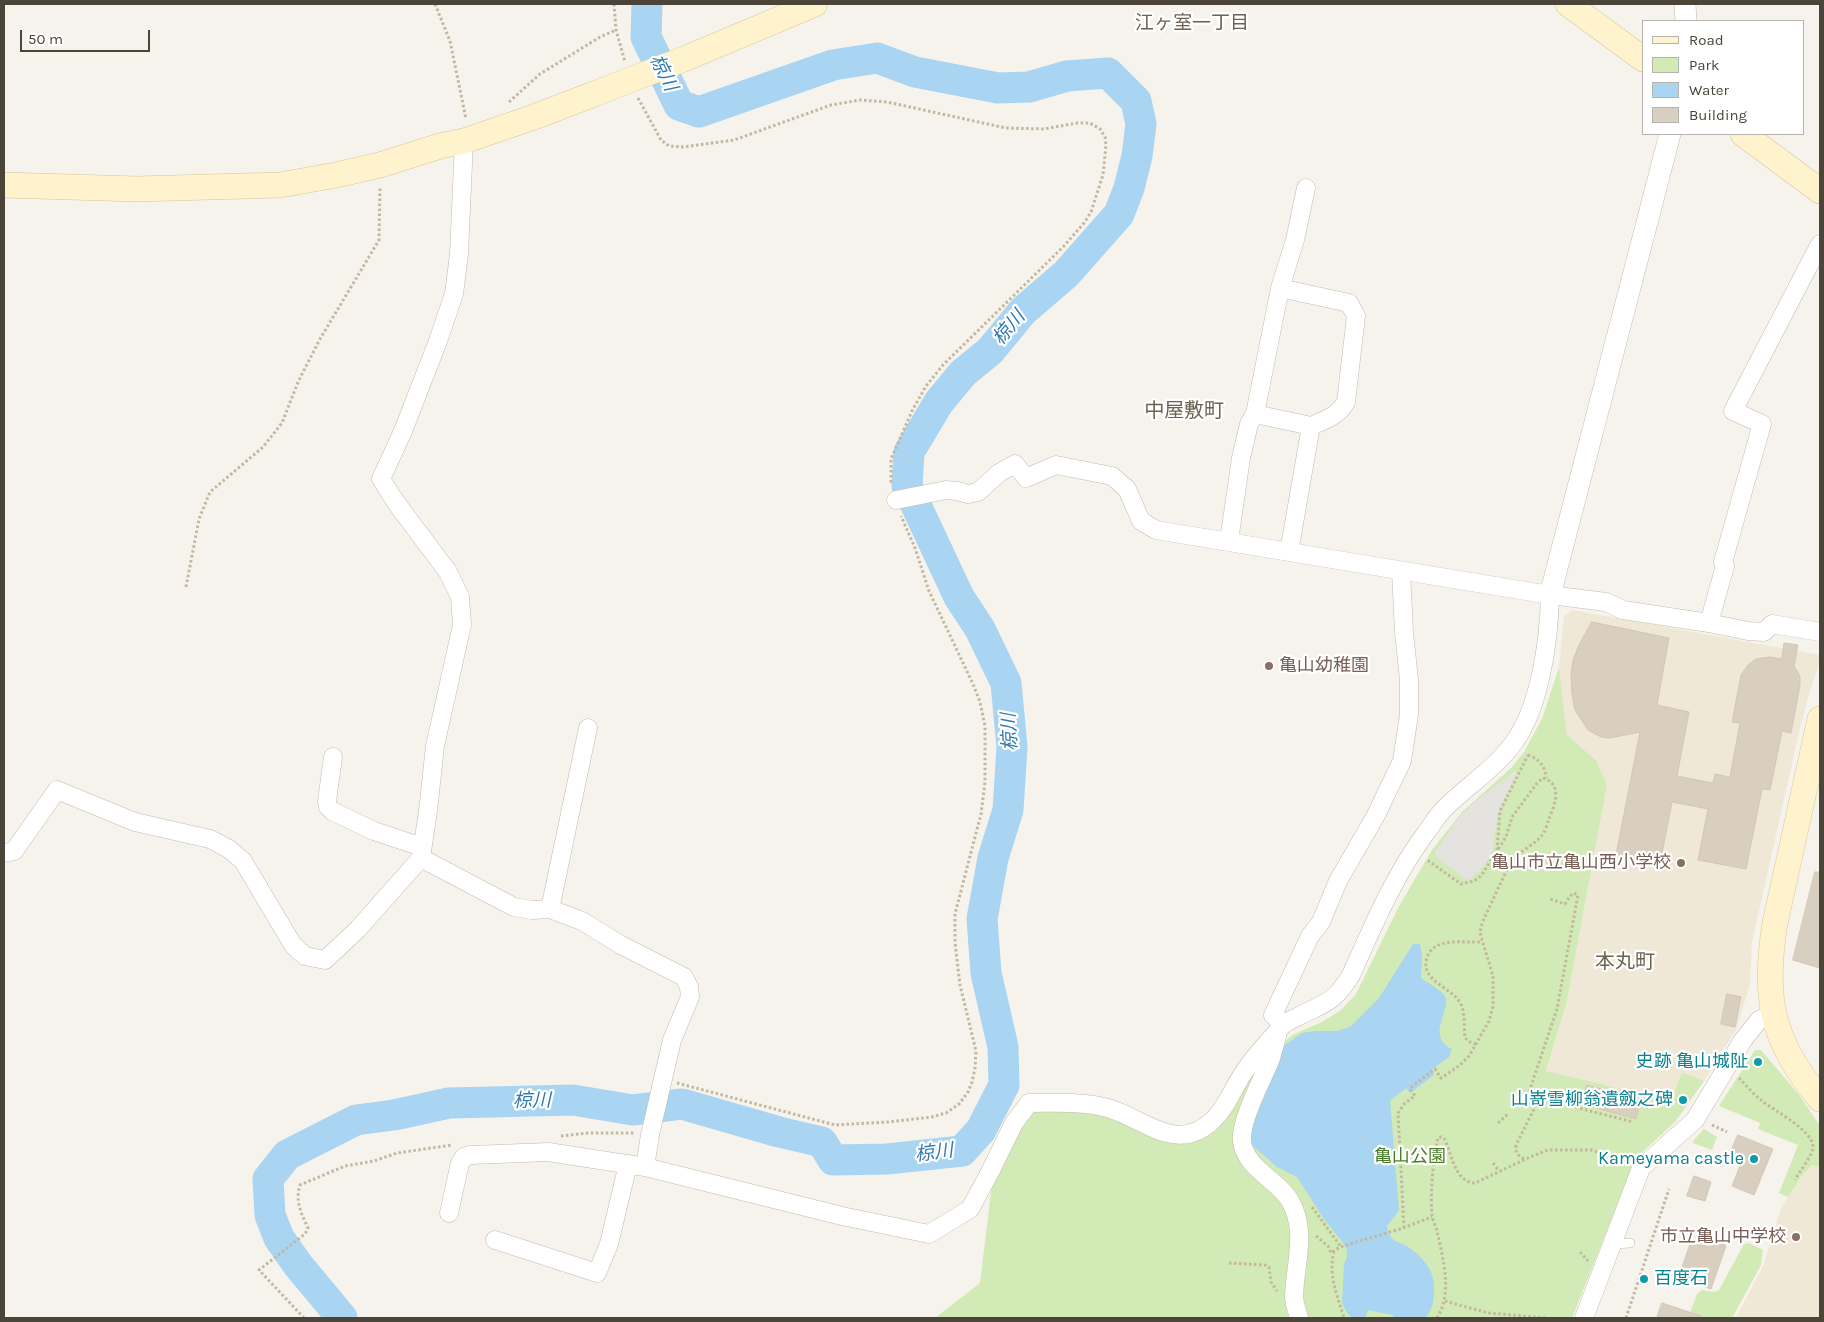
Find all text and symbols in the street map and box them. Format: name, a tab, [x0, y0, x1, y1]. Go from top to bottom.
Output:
district label: 江ヶ室一丁目	[1135, 13, 1249, 35]
scale bar	[22, 20, 152, 52]
legend	[1642, 20, 1804, 135]
text: 50 m	[28, 30, 63, 48]
text: Road	[1689, 31, 1724, 49]
water label: 椋川	[644, 51, 682, 95]
text: Park	[1689, 56, 1719, 74]
text: Water	[1689, 81, 1729, 99]
text: Building	[1689, 106, 1747, 124]
water label: 椋川	[988, 306, 1030, 350]
district label: 中屋敷町	[1144, 399, 1224, 423]
place label: 亀山幼稚園	[1279, 655, 1369, 677]
marker: 亀山幼稚園	[1263, 660, 1275, 672]
water label: 椋川	[998, 712, 1022, 752]
place label: 亀山市立亀山西小学校	[1491, 852, 1671, 874]
marker: 亀山市立亀山西小学校	[1675, 857, 1687, 869]
district label: 本丸町	[1595, 950, 1655, 974]
place label: 史跡 亀山城阯	[1636, 1051, 1748, 1073]
marker: 史跡 亀山城阯	[1752, 1056, 1764, 1068]
water label: 椋川	[513, 1089, 551, 1113]
place label: 山嵜雪柳翁遺劔之碑	[1511, 1089, 1673, 1111]
marker: 山嵜雪柳翁遺劔之碑	[1677, 1094, 1689, 1106]
water label: 椋川	[914, 1139, 954, 1167]
park label: 亀山公園	[1374, 1146, 1446, 1168]
place label: Kameyama castle	[1598, 1148, 1744, 1170]
marker: Kameyama castle	[1748, 1153, 1760, 1165]
place label: 市立亀山中学校	[1660, 1226, 1786, 1248]
marker: 市立亀山中学校	[1790, 1231, 1802, 1243]
place label: 百度石	[1654, 1268, 1708, 1290]
marker: 百度石	[1638, 1273, 1650, 1285]

